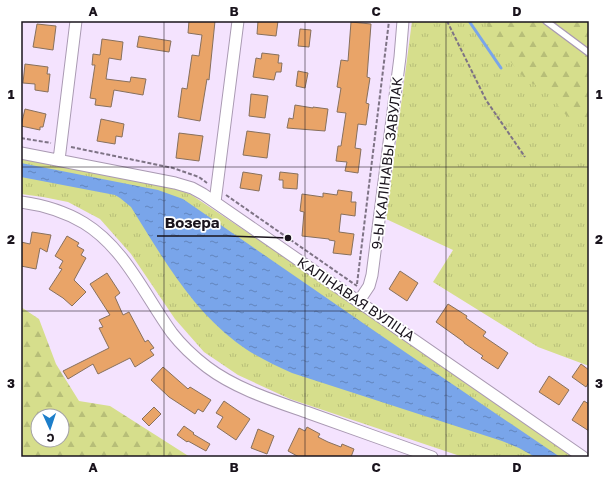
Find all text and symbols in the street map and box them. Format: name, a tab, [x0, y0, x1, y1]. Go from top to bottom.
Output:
text: A	[88, 3, 98, 19]
text: B	[229, 3, 239, 19]
text: C	[371, 3, 381, 19]
text: D	[512, 3, 522, 19]
street label: 9-Ы КАЛІНАВЫ ЗАВУЛАК	[367, 75, 406, 250]
text: 1	[8, 86, 15, 102]
text: 1	[596, 86, 603, 102]
callout: Возера	[157, 209, 228, 236]
text: Возера	[165, 213, 220, 231]
text: 2	[7, 231, 15, 247]
text: 2	[595, 231, 603, 247]
street label: КАЛІНАВАЯ ВУЛІЦА	[294, 253, 419, 345]
text: 3	[7, 375, 15, 391]
text: 3	[595, 375, 603, 391]
north arrow	[30, 408, 70, 448]
text: С	[46, 432, 55, 445]
text: A	[88, 459, 98, 475]
text: B	[229, 459, 239, 475]
text: C	[371, 459, 381, 475]
text: D	[512, 459, 522, 475]

